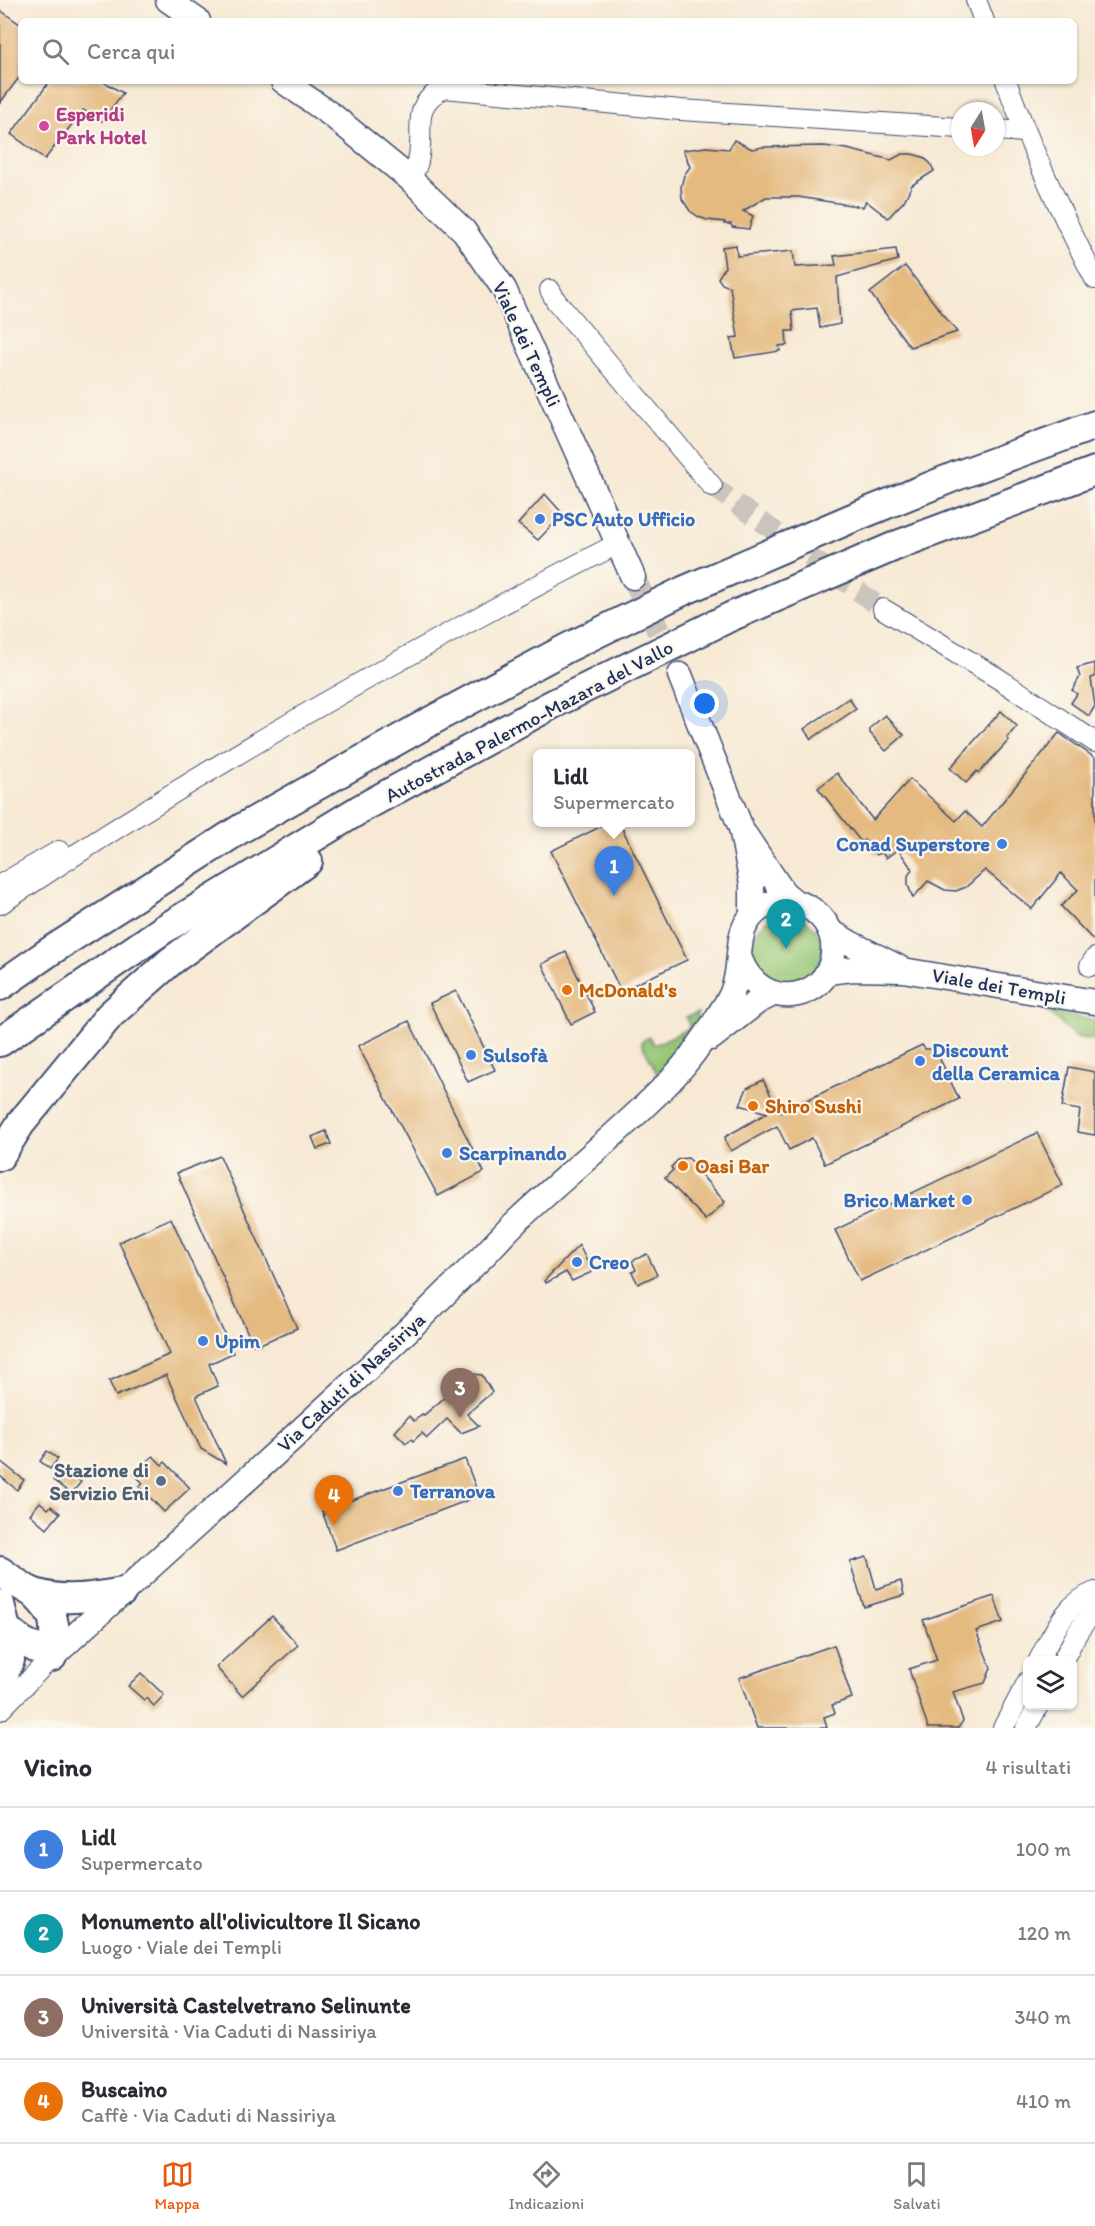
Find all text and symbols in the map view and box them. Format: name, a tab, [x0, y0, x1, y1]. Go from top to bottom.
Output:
search box	[18, 18, 1077, 84]
icon: search	[39, 35, 72, 68]
text: Cerca qui	[87, 38, 175, 65]
place label: Esperidi Park Hotel	[56, 102, 147, 149]
north arrow	[951, 102, 1005, 156]
marker: Esperidi Park Hotel	[37, 119, 51, 133]
street label: Viale dei Templi	[487, 278, 567, 410]
place label: PSC Auto Ufficio	[552, 507, 695, 531]
marker: PSC Auto Ufficio	[533, 512, 547, 526]
street label: Autostrada Palermo-Mazara del Vallo	[381, 635, 677, 807]
your location	[690, 689, 719, 718]
popup	[533, 749, 695, 827]
text: Lidl	[553, 763, 588, 790]
text: Supermercato	[553, 790, 675, 814]
place label: Conad Superstore	[836, 832, 990, 857]
marker: Conad Superstore	[995, 837, 1009, 851]
pin: 1	[594, 846, 634, 896]
pin: 2	[766, 900, 806, 949]
street label: Viale dei Templi	[930, 962, 1068, 1010]
place label: McDonald's	[579, 978, 677, 1002]
marker: McDonald's	[560, 983, 574, 997]
place label: Discount della Ceramica	[932, 1038, 1061, 1085]
place label: Sulsofà	[483, 1043, 549, 1067]
marker: Sulsofà	[464, 1048, 478, 1062]
marker: Discount della Ceramica	[913, 1054, 927, 1068]
place label: Shiro Sushi	[765, 1094, 862, 1118]
marker: Shiro Sushi	[746, 1099, 760, 1113]
place label: Scarpinando	[459, 1141, 567, 1166]
marker: Scarpinando	[440, 1146, 454, 1160]
place label: Oasi Bar	[695, 1154, 770, 1178]
marker: Oasi Bar	[676, 1159, 690, 1173]
place label: Brico Market	[844, 1188, 956, 1212]
marker: Brico Market	[960, 1193, 974, 1207]
place label: Creo	[589, 1250, 629, 1274]
marker: Creo	[570, 1255, 584, 1269]
street label: Via Caduti di Nassiriya	[272, 1307, 430, 1457]
place label: Upim	[215, 1329, 261, 1354]
marker: Upim	[196, 1334, 210, 1348]
pin: 3	[440, 1368, 480, 1418]
place label: Stazione di Servizio Eni	[49, 1458, 149, 1505]
marker: Stazione di Servizio Eni	[154, 1474, 168, 1488]
pin: 4	[314, 1476, 354, 1525]
place label: Terranova	[409, 1479, 496, 1503]
marker: Terranova	[391, 1484, 405, 1498]
map controls	[1023, 1656, 1077, 1710]
button: layers	[1023, 1656, 1077, 1710]
text: Vicino	[24, 1751, 92, 1783]
text: 4 risultati	[985, 1755, 1071, 1779]
text: Lidl	[81, 1824, 116, 1851]
text: 1	[39, 1837, 48, 1861]
text: 100 m	[1016, 1837, 1071, 1861]
text: Supermercato	[81, 1851, 203, 1875]
text: Monumento all'olivicultore Il Sicano	[81, 1908, 420, 1935]
text: 2	[38, 1921, 49, 1945]
text: 120 m	[1018, 1921, 1071, 1945]
text: Luogo · Viale dei Templi	[81, 1935, 282, 1959]
text: Università Castelvetrano Selinunte	[81, 1992, 411, 2019]
text: 3	[38, 2005, 49, 2029]
text: 340 m	[1014, 2005, 1071, 2029]
text: Università · Via Caduti di Nassiriya	[81, 2019, 377, 2043]
text: Buscaino	[81, 2076, 167, 2103]
text: 4	[37, 2089, 50, 2113]
text: 410 m	[1016, 2089, 1071, 2113]
text: Caffè · Via Caduti di Nassiriya	[81, 2103, 336, 2127]
tab: Mappa	[155, 2158, 200, 2213]
tab: Indicazioni	[509, 2158, 584, 2213]
tab: Salvati	[893, 2158, 940, 2213]

